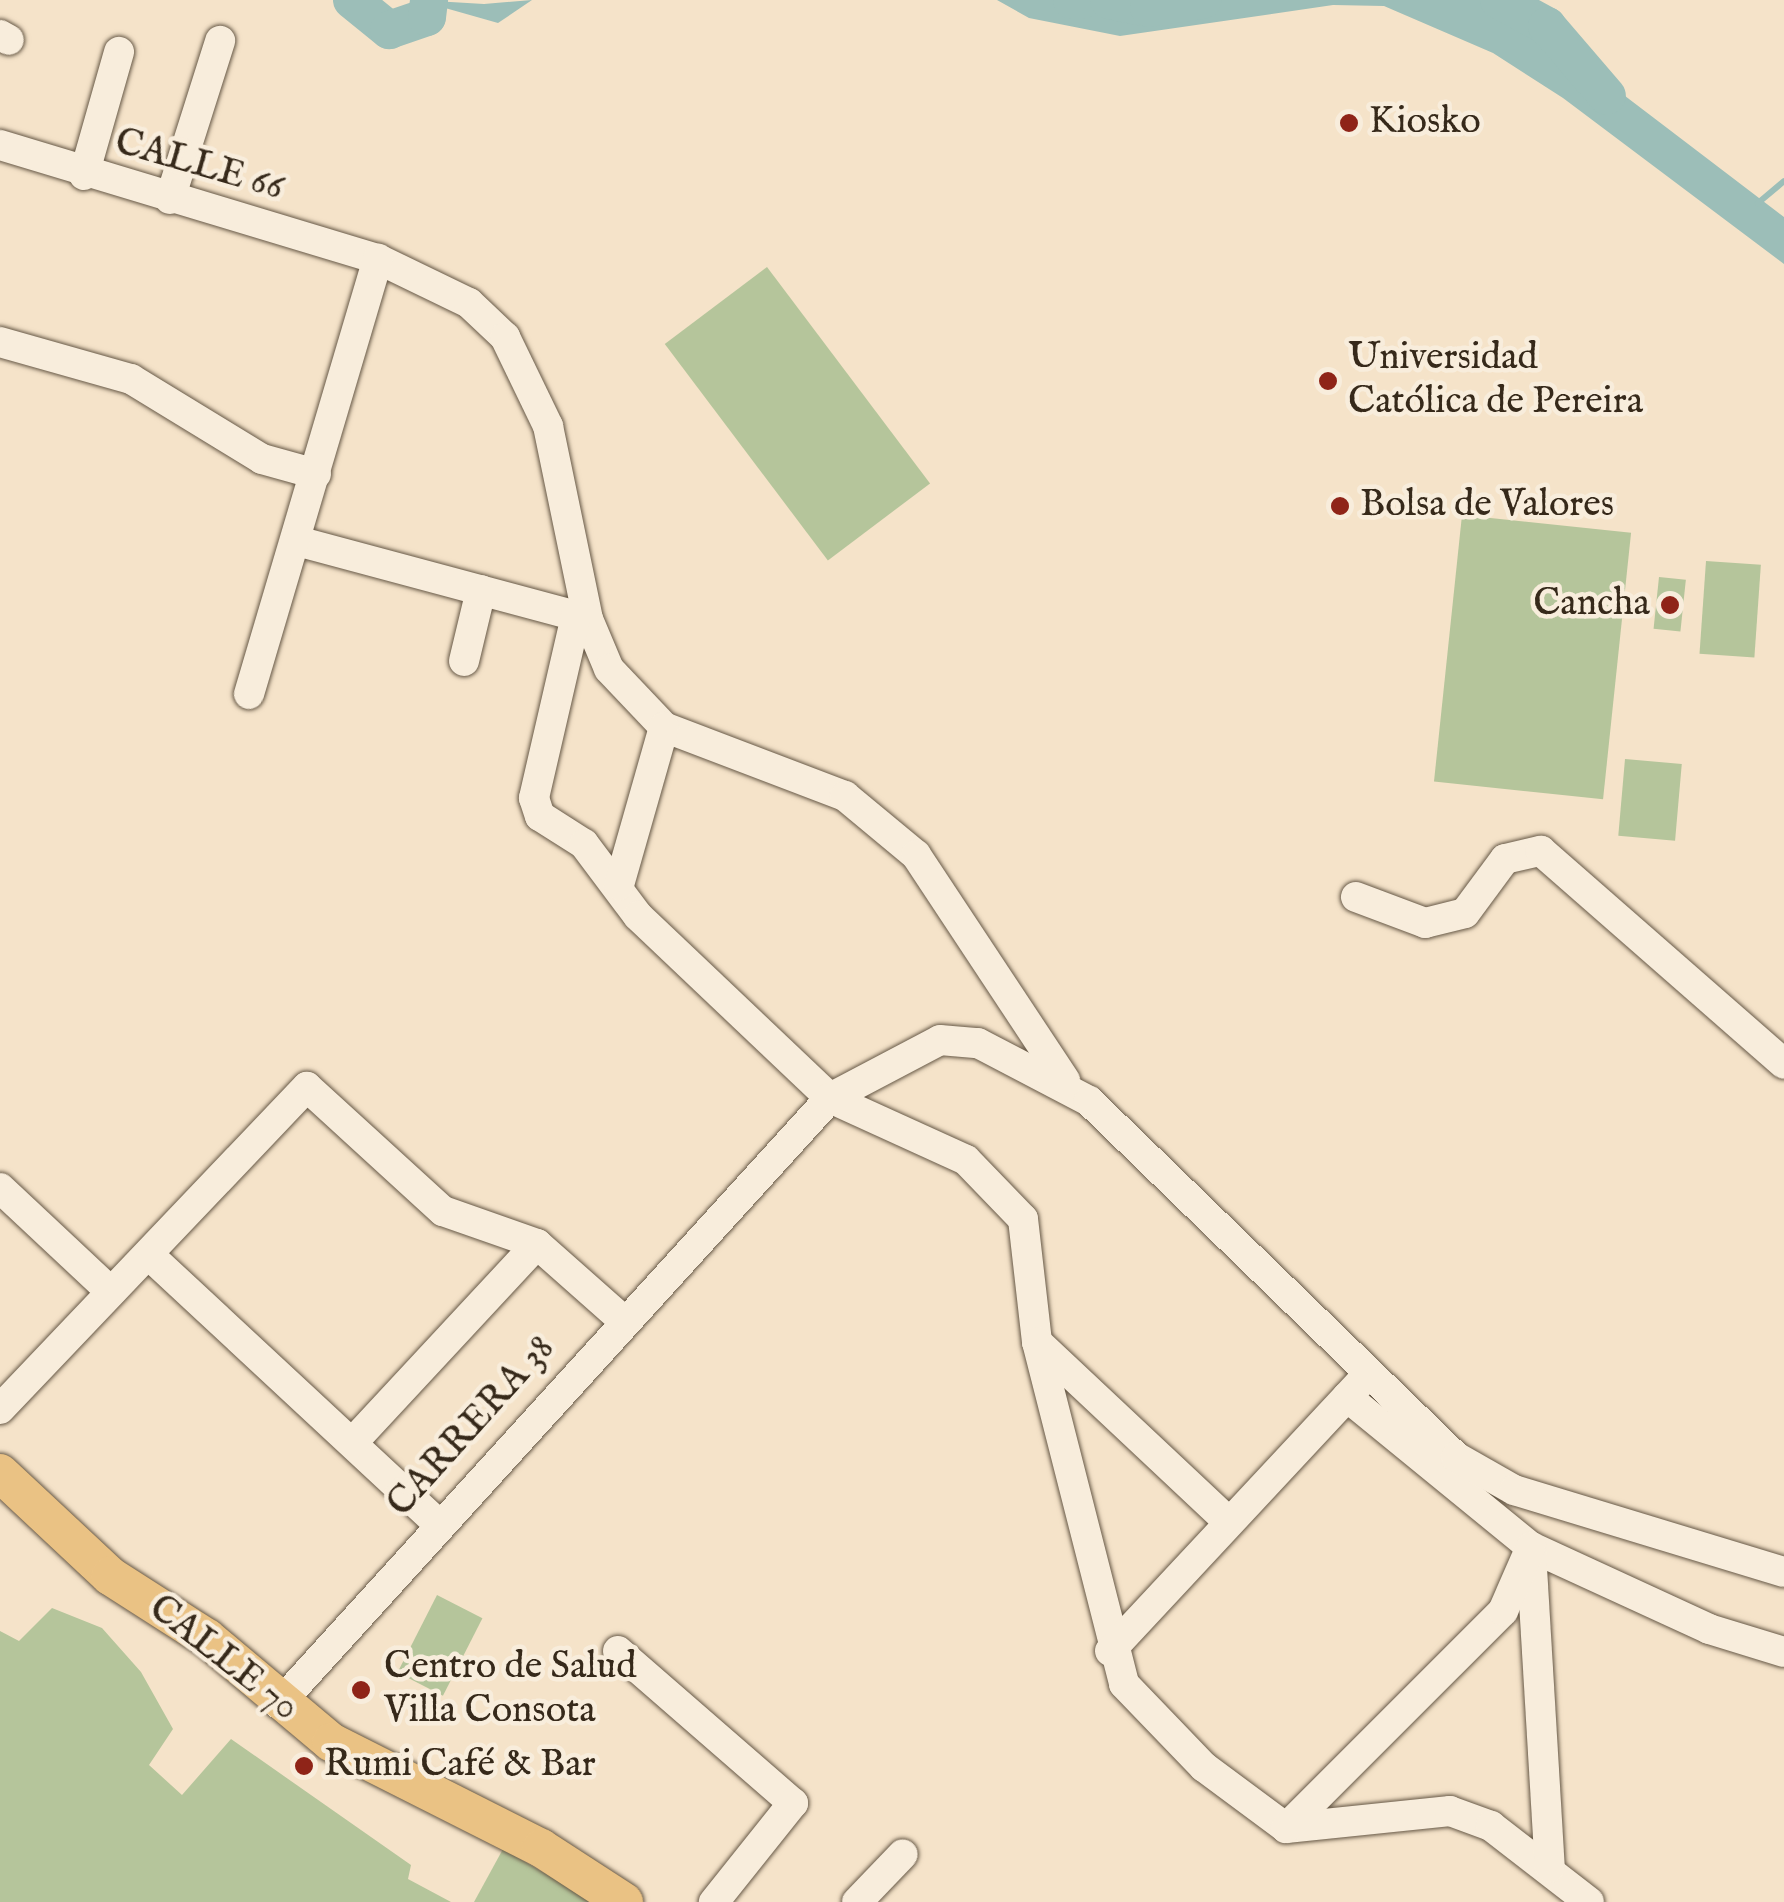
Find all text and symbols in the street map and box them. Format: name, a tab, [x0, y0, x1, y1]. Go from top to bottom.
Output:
place label: Kiosko	[1369, 100, 1481, 146]
marker: Kiosko	[1338, 112, 1360, 134]
street label: CALLE 66	[109, 120, 289, 212]
place label: Universidad Católica de Pereira	[1348, 336, 1643, 426]
marker: Universidad Católica de Pereira	[1317, 370, 1339, 392]
place label: Bolsa de Valores	[1360, 483, 1614, 529]
marker: Bolsa de Valores	[1329, 495, 1351, 517]
place label: Cancha	[1533, 582, 1650, 628]
marker: Cancha	[1659, 594, 1681, 616]
street label: CARRERA 38	[379, 1327, 565, 1527]
street label: CALLE 70	[139, 1586, 307, 1732]
place label: Centro de Salud Villa Consota	[384, 1645, 637, 1735]
marker: Centro de Salud Villa Consota	[348, 1677, 374, 1703]
place label: Rumi Café & Bar	[324, 1743, 596, 1789]
marker: Rumi Café & Bar	[293, 1755, 315, 1777]

